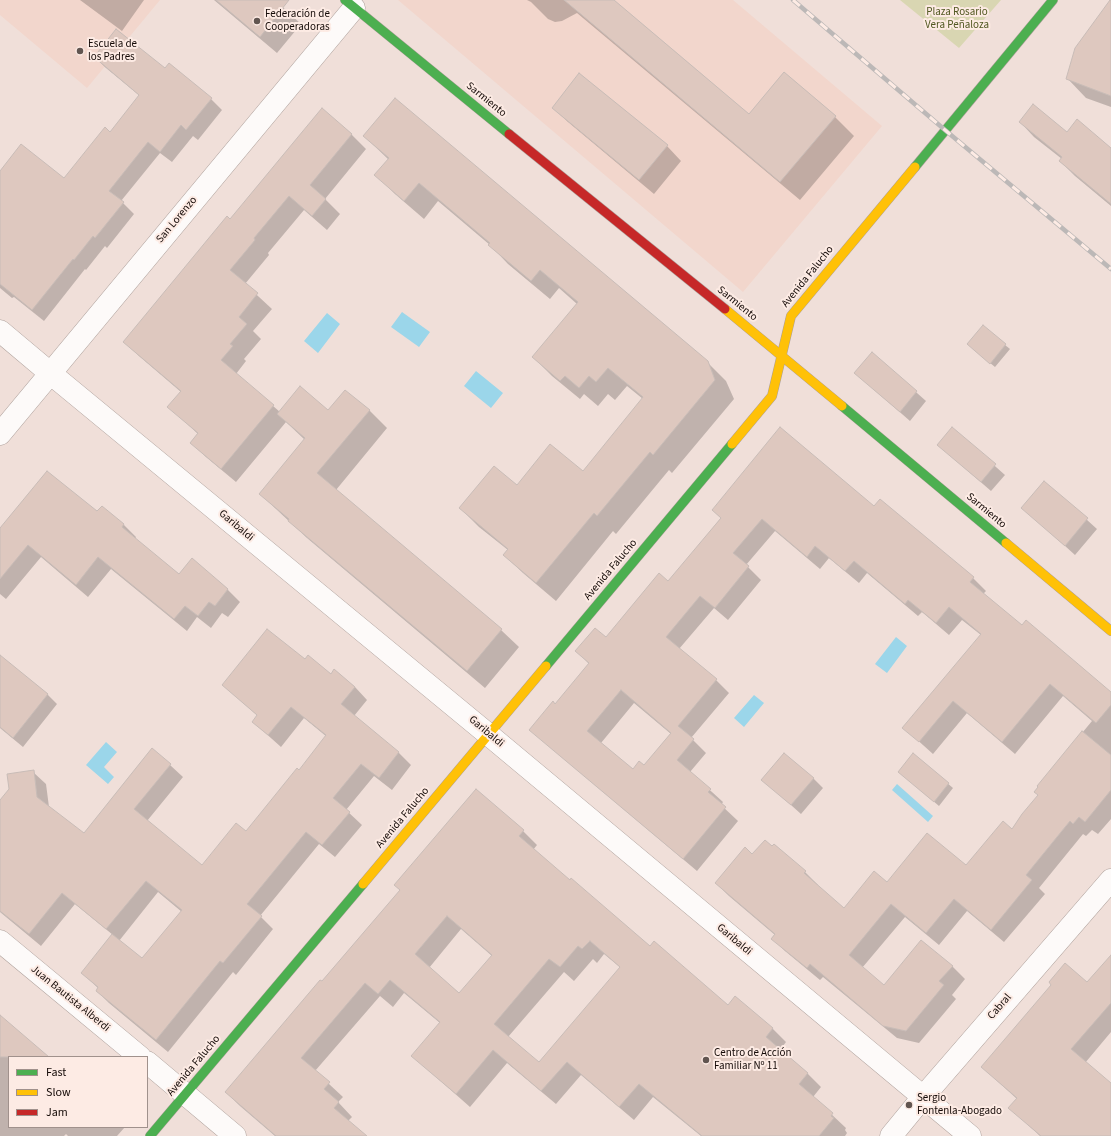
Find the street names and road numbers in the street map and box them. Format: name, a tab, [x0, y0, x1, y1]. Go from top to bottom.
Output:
street label: Sarmiento	[463, 80, 509, 120]
street label: San Lorenzo	[154, 194, 200, 246]
street label: Avenida Falucho	[779, 244, 837, 310]
street label: Sarmiento	[714, 284, 760, 324]
street label: Sarmiento	[963, 490, 1009, 532]
street label: Garibaldi	[216, 507, 256, 545]
street label: Avenida Falucho	[582, 537, 640, 603]
street label: Garibaldi	[466, 713, 506, 751]
street label: Avenida Falucho	[374, 785, 432, 851]
street label: Garibaldi	[714, 921, 754, 959]
street label: Juan Bautista Alberdi	[28, 963, 112, 1035]
street label: Cabral	[985, 991, 1015, 1023]
street label: Avenida Falucho	[165, 1033, 223, 1099]

